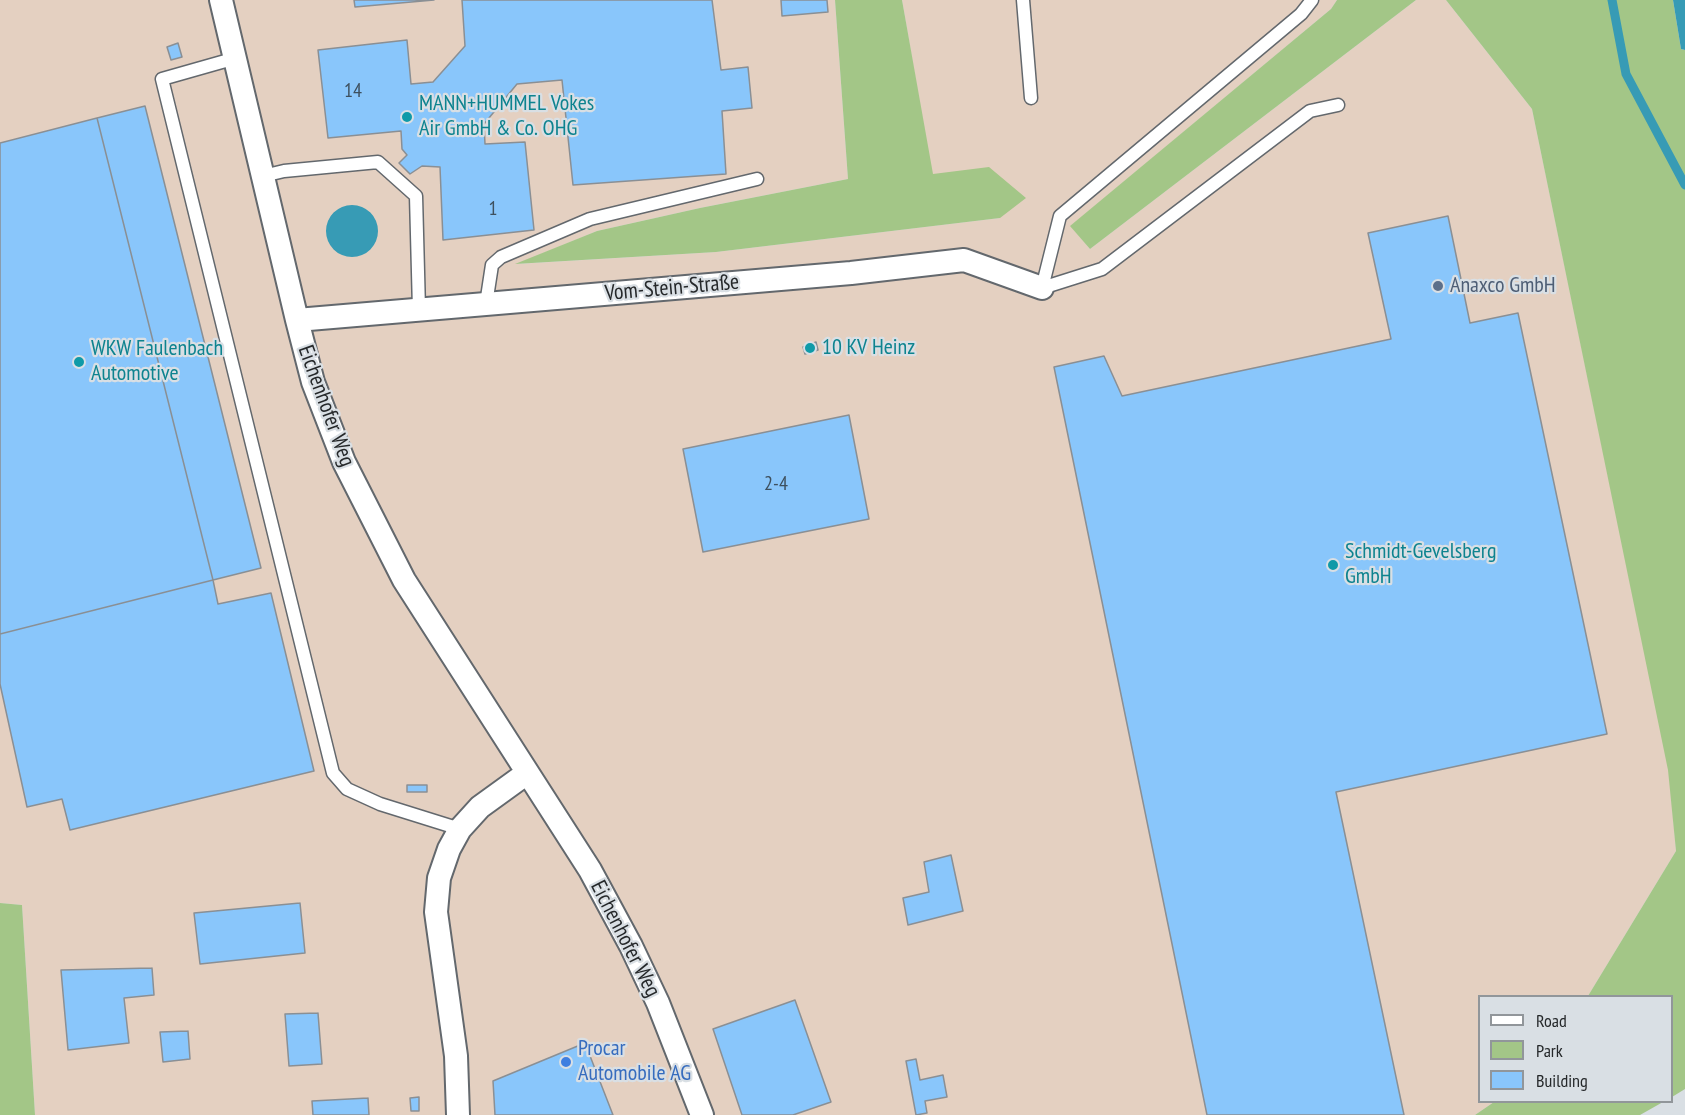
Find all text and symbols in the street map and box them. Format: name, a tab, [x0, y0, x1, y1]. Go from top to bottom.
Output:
house number: 14	[344, 79, 362, 103]
place label: MANN+HUMMEL Vokes Air GmbH & Co. OHG	[419, 91, 594, 142]
marker: MANN+HUMMEL Vokes Air GmbH & Co. OHG	[400, 110, 414, 124]
house number: 1	[489, 197, 497, 221]
street label: Vom-Stein-Straße	[604, 269, 740, 307]
place label: Anaxco GmbH	[1450, 273, 1556, 299]
marker: Anaxco GmbH	[1431, 279, 1445, 293]
place label: 10 KV Heinz	[822, 335, 915, 361]
place label: WKW Faulenbach Automotive	[91, 336, 223, 388]
marker: 10 KV Heinz	[803, 341, 817, 355]
street label: Eichenhofer Weg	[292, 342, 360, 470]
marker: WKW Faulenbach Automotive	[72, 355, 86, 369]
house number: 2-4	[764, 472, 788, 496]
place label: Schmidt-Gevelsberg GmbH	[1345, 539, 1496, 590]
marker: Schmidt-Gevelsberg GmbH	[1326, 558, 1340, 572]
street label: Eichenhofer Weg	[584, 876, 666, 1002]
legend	[1478, 995, 1673, 1103]
text: Road	[1536, 1009, 1567, 1032]
place label: Procar Automobile AG	[578, 1036, 691, 1088]
text: Park	[1536, 1039, 1563, 1062]
marker: Procar Automobile AG	[559, 1055, 573, 1069]
text: Building	[1536, 1069, 1588, 1092]

